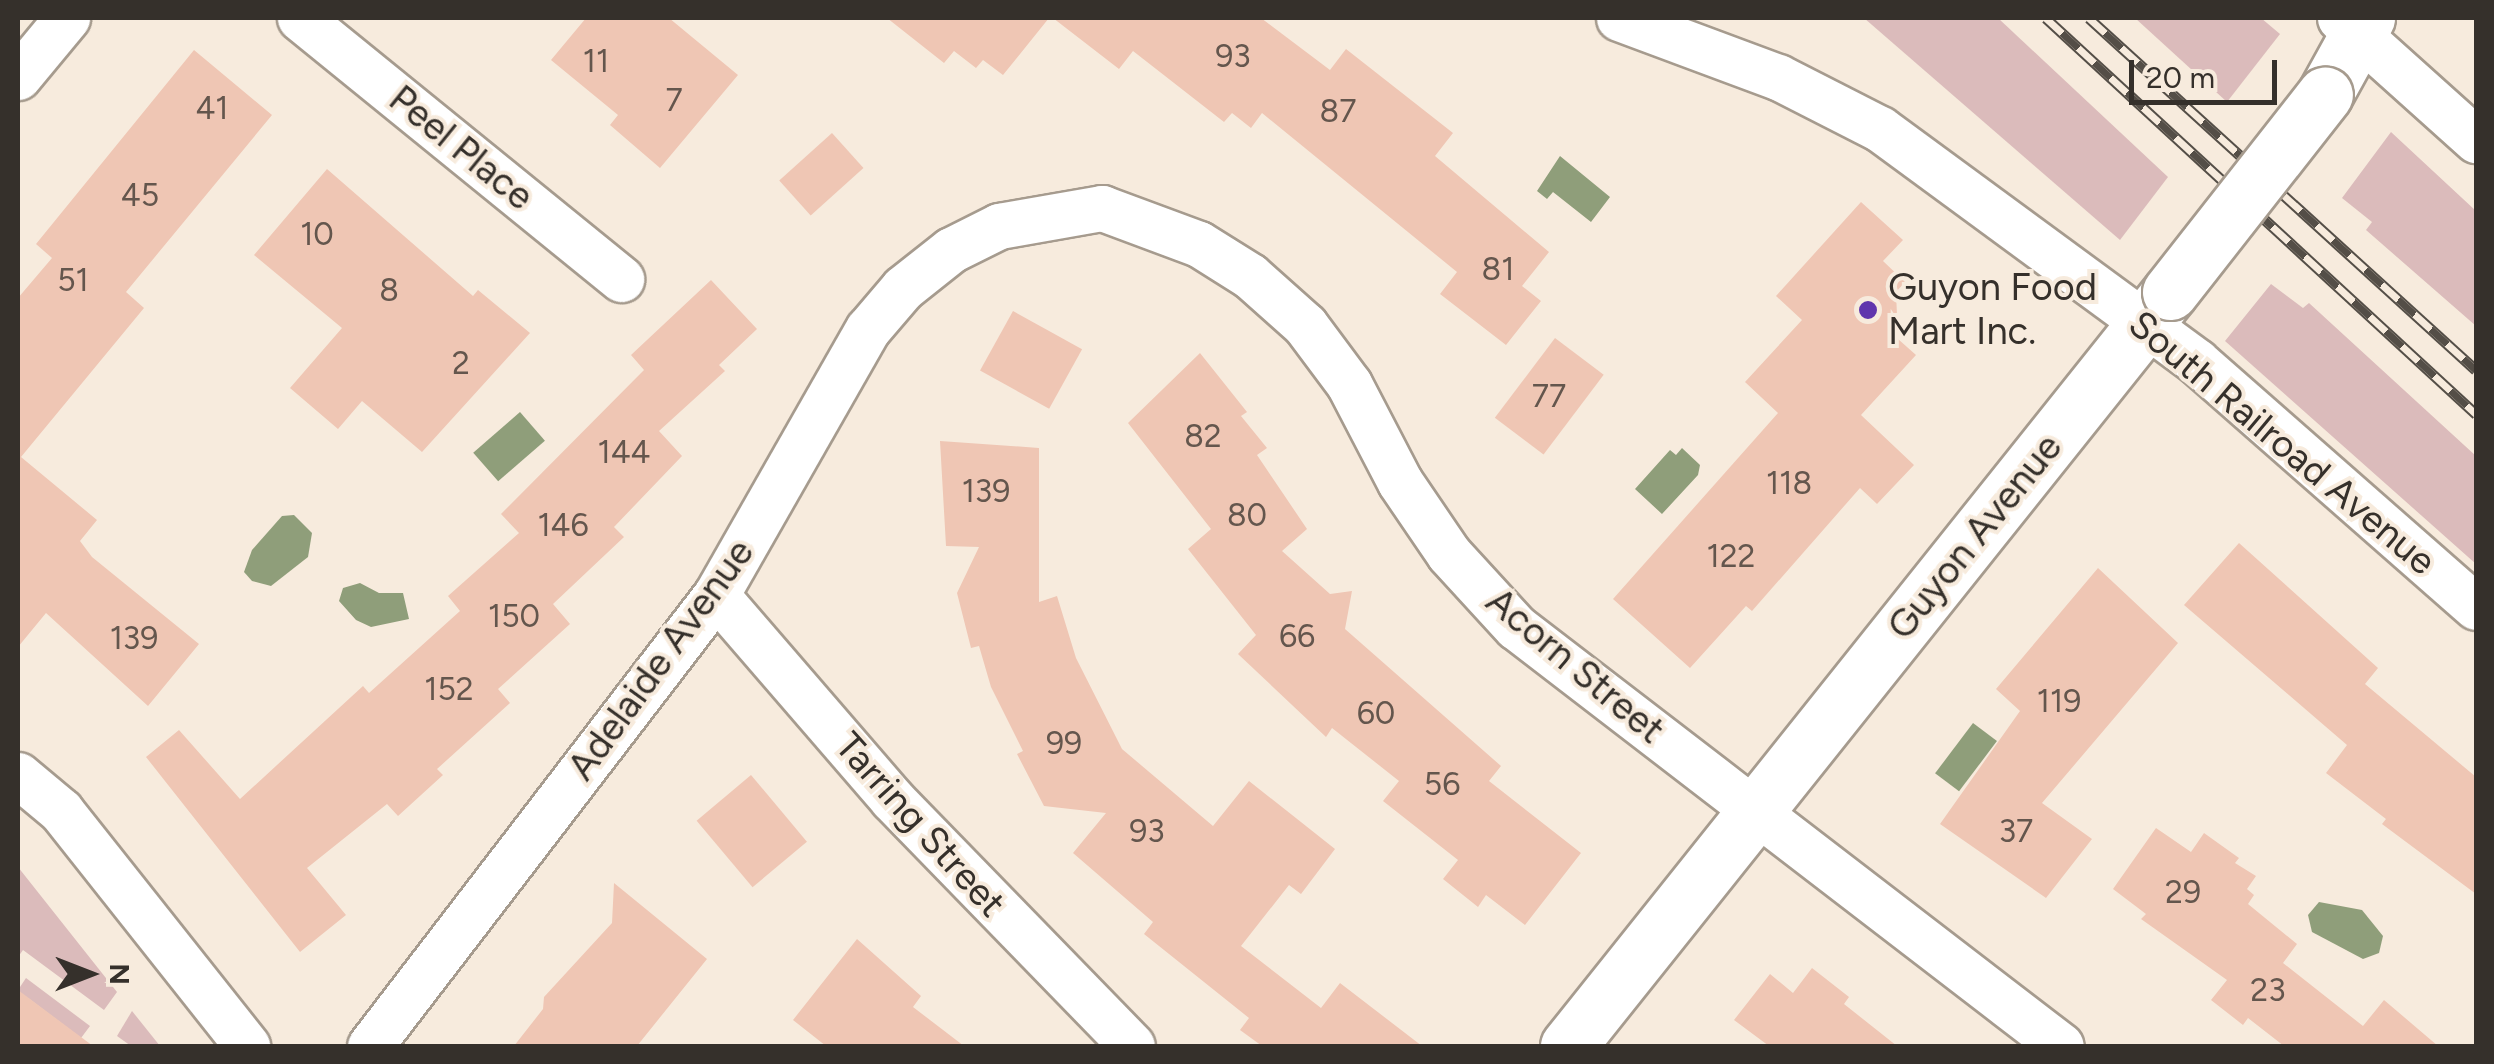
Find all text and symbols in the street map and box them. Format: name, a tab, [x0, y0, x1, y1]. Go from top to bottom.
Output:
house number: 93	[1215, 37, 1251, 75]
scale bar	[2134, 40, 2282, 102]
house number: 11	[583, 42, 609, 80]
text: 20 m	[2146, 59, 2215, 96]
street label: Peel Place	[380, 76, 542, 220]
house number: 7	[665, 81, 683, 119]
house number: 41	[195, 89, 229, 127]
house number: 87	[1320, 92, 1356, 130]
house number: 45	[121, 176, 159, 214]
house number: 10	[300, 215, 334, 253]
house number: 81	[1482, 250, 1514, 288]
house number: 51	[57, 261, 89, 299]
place label: Guyon Food Mart Inc.	[1888, 265, 2097, 354]
house number: 8	[379, 271, 399, 309]
marker: Guyon Food Mart Inc.	[1857, 299, 1879, 321]
street label: South Railroad Avenue	[2119, 301, 2445, 585]
house number: 2	[452, 344, 470, 382]
house number: 77	[1532, 377, 1566, 415]
house number: 82	[1184, 417, 1222, 455]
street label: Guyon Avenue	[1878, 425, 2072, 649]
house number: 144	[598, 433, 650, 471]
house number: 118	[1766, 464, 1812, 502]
house number: 139	[962, 472, 1010, 510]
house number: 80	[1227, 496, 1267, 534]
house number: 146	[537, 506, 589, 544]
street label: Adelaide Avenue	[559, 531, 763, 789]
house number: 122	[1707, 537, 1755, 575]
street label: Acorn Street	[1477, 579, 1673, 753]
house number: 150	[488, 597, 540, 635]
house number: 66	[1279, 617, 1315, 655]
house number: 139	[110, 619, 158, 657]
house number: 152	[424, 670, 474, 708]
house number: 119	[2037, 682, 2081, 720]
house number: 60	[1357, 694, 1395, 732]
street label: Tarring Street	[825, 724, 1015, 926]
house number: 99	[1046, 724, 1082, 762]
house number: 56	[1424, 765, 1460, 803]
house number: 93	[1129, 812, 1165, 850]
house number: 37	[1999, 812, 2033, 850]
house number: 29	[2165, 873, 2201, 911]
north arrow	[40, 924, 140, 1024]
text: N	[103, 963, 137, 985]
house number: 23	[2250, 971, 2286, 1009]

